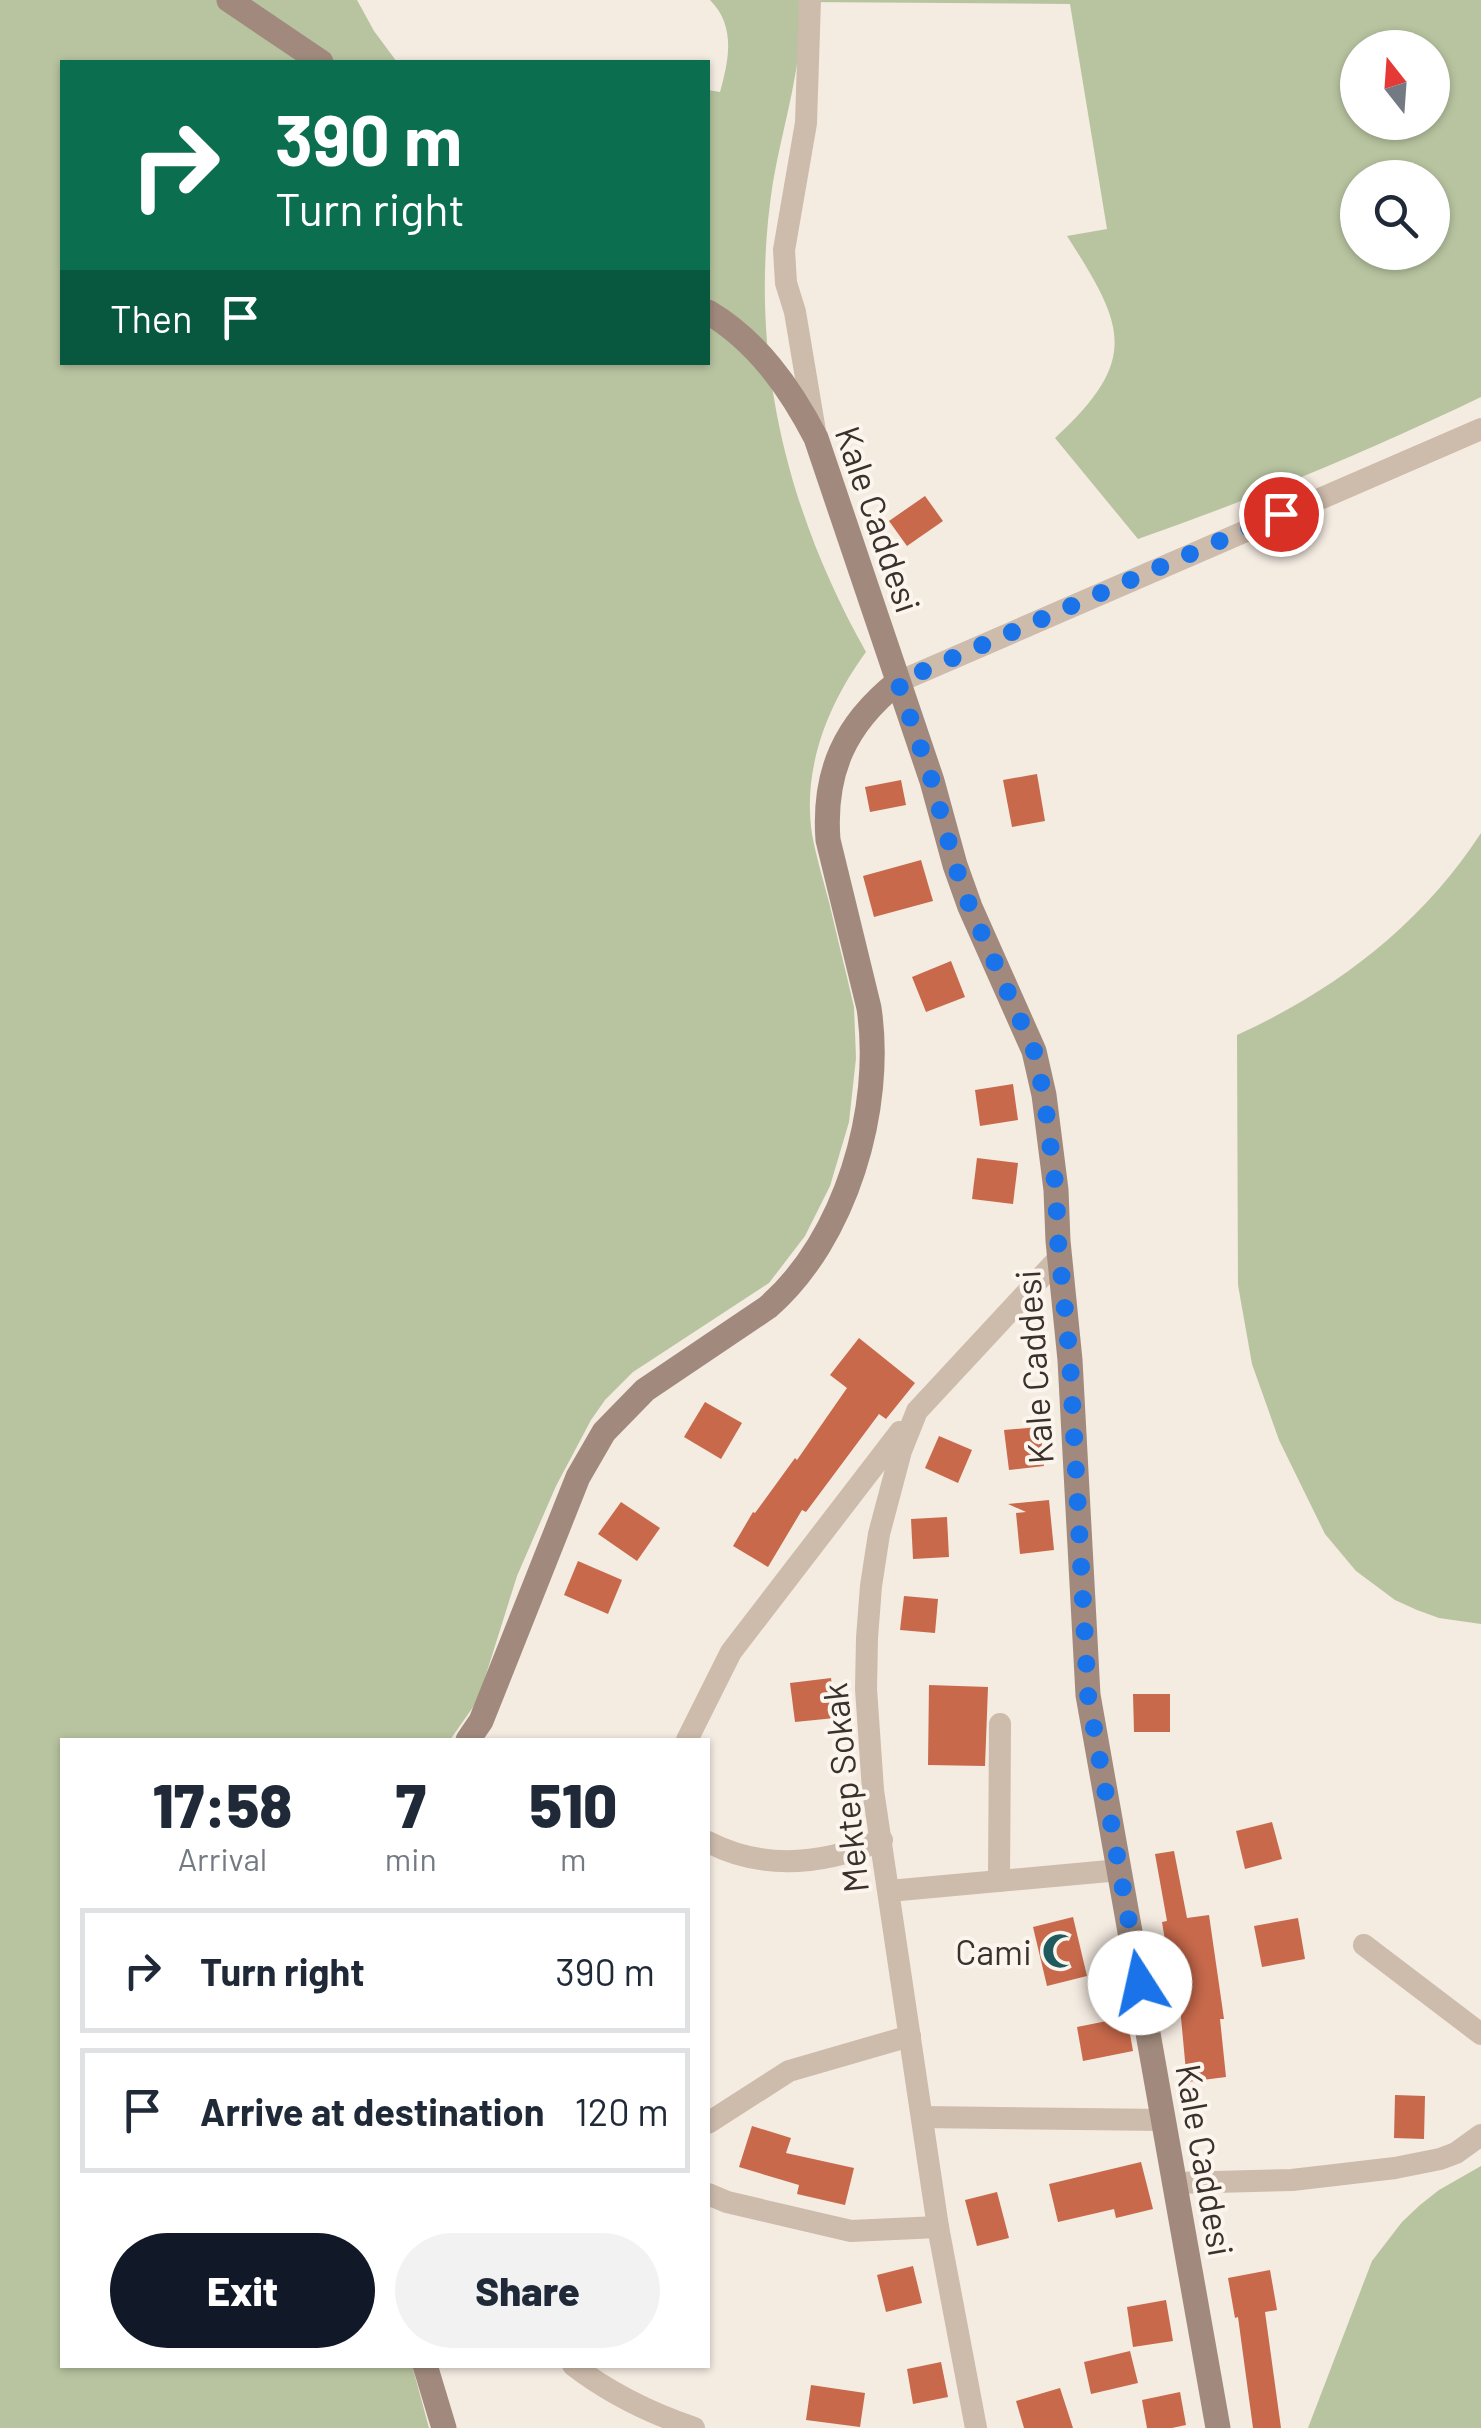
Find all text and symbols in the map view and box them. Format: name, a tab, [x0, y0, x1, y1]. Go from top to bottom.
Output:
north arrow	[1340, 30, 1450, 140]
map controls	[1340, 30, 1450, 270]
text: 390 m	[275, 96, 462, 180]
icon: right	[110, 100, 240, 230]
button: search	[1340, 160, 1450, 270]
text: Turn right	[275, 181, 465, 235]
icon: arrive	[213, 290, 268, 345]
text: Then	[110, 295, 193, 341]
street label: Kale Caddesi	[828, 420, 930, 618]
pin	[1239, 472, 1324, 557]
icon: arrive	[1254, 487, 1309, 542]
street label: Kale Caddesi	[1005, 1269, 1061, 1465]
street label: Mektep Sokak	[812, 1681, 876, 1895]
text: 17:58	[153, 1768, 292, 1840]
text: 7	[396, 1768, 426, 1840]
text: 510	[529, 1768, 617, 1840]
text: Arrival	[178, 1839, 267, 1877]
text: min	[385, 1839, 437, 1877]
text: m	[560, 1839, 587, 1877]
place label: Cami	[955, 1930, 1032, 1972]
position arrow	[1088, 1931, 1192, 2035]
mosque icon: Cami	[1041, 1932, 1079, 1970]
icon: right	[115, 1943, 170, 1998]
text: Turn right	[200, 1948, 365, 1994]
text: 390 m	[555, 1948, 655, 1994]
street label: Kale Caddesi	[1168, 2061, 1244, 2259]
icon: arrive	[115, 2083, 170, 2138]
text: Arrive at destination	[200, 2088, 545, 2134]
text: 120 m	[575, 2088, 669, 2134]
button: Exit	[110, 2233, 375, 2348]
button: Share	[395, 2233, 660, 2348]

